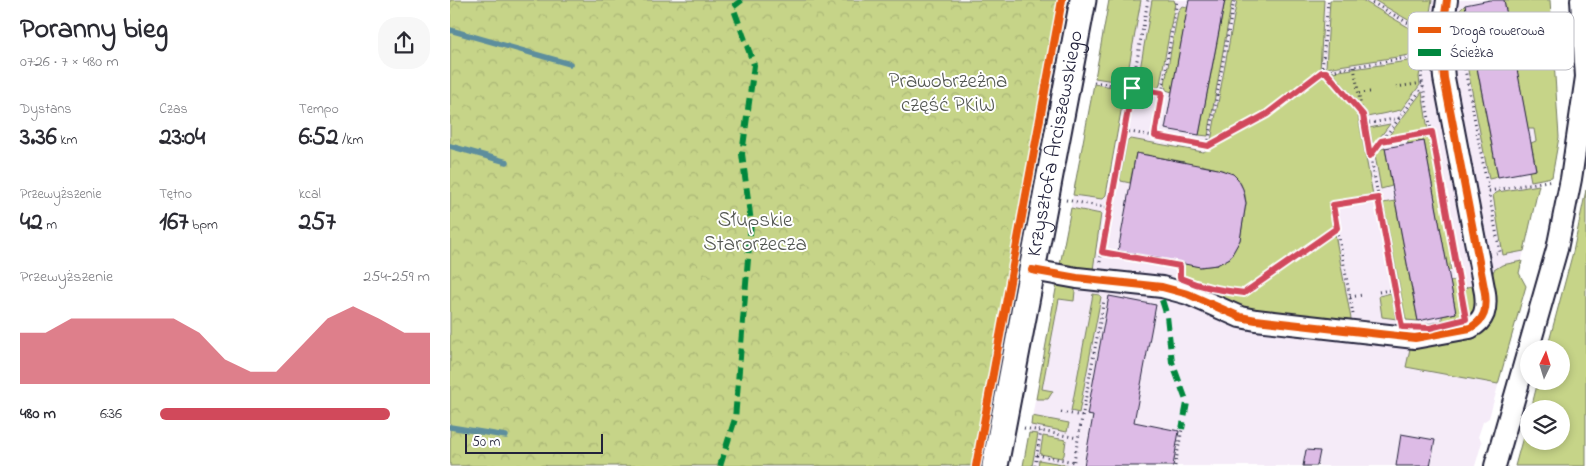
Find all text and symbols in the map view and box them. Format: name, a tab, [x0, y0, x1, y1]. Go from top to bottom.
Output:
text: Poranny bieg	[20, 10, 168, 51]
legend	[1408, 12, 1574, 70]
button: share	[378, 17, 430, 69]
text: Droga rowerowa	[1449, 21, 1545, 43]
street label: Krzysztofa Arciszewskiego	[1020, 28, 1092, 259]
text: Ścieżka	[1450, 43, 1494, 64]
text: 07:26 · 7 × 480 m	[20, 50, 119, 74]
park label: Prawobrzeżna część PKiW	[889, 67, 1007, 121]
pin	[1111, 67, 1153, 109]
icon: arrive	[1118, 74, 1146, 102]
text: Dystans	[20, 99, 71, 120]
text: Czas	[159, 99, 188, 120]
text: Tempo	[299, 99, 339, 120]
text: 3.36	[20, 120, 57, 156]
text: 23:04	[159, 120, 205, 156]
text: 6:52	[299, 120, 339, 156]
text: km	[57, 130, 77, 151]
text: /km	[339, 130, 363, 151]
text: Przewyższenie	[20, 184, 102, 205]
text: Tętno	[159, 184, 192, 205]
text: kcal	[299, 184, 321, 205]
text: 42	[20, 205, 43, 241]
text: 167	[159, 205, 189, 241]
text: 257	[299, 205, 336, 241]
park label: Słupskie Starorzecza	[703, 206, 807, 260]
text: m	[43, 215, 57, 236]
text: bpm	[189, 215, 218, 236]
text: Przewyższenie	[20, 265, 113, 289]
text: 254–259 m	[363, 265, 430, 289]
north arrow	[1520, 340, 1570, 390]
map controls	[1520, 340, 1570, 450]
button: layers	[1520, 400, 1570, 450]
text: 480 m	[20, 402, 56, 426]
text: 6:36	[100, 402, 122, 426]
scale bar	[465, 431, 602, 454]
text: 50 m	[472, 432, 500, 453]

